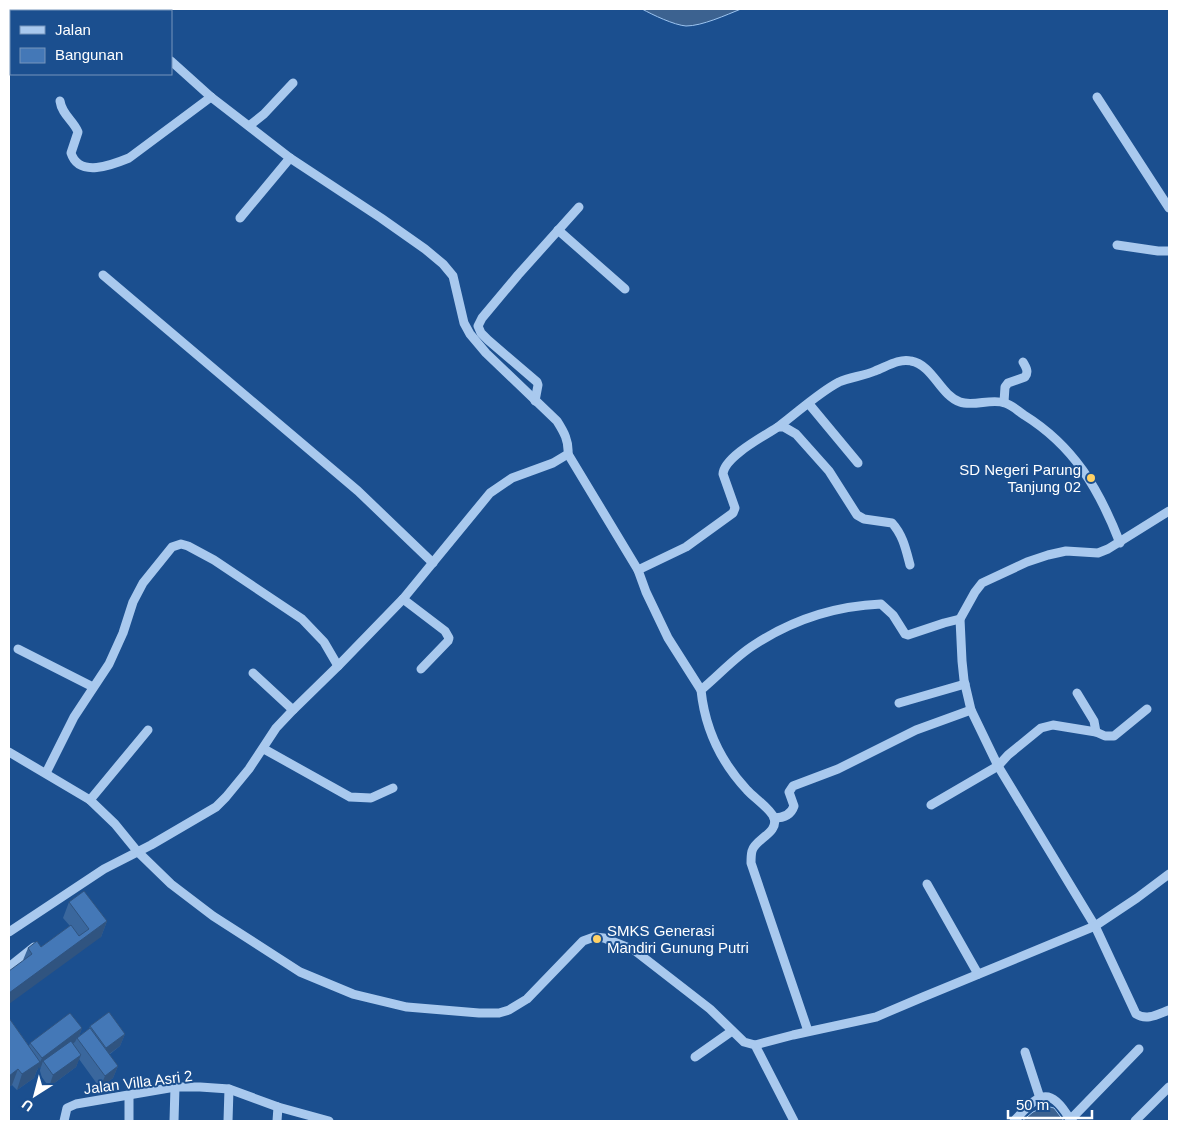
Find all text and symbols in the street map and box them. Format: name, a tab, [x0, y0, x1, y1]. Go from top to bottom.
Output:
legend	[10, 10, 172, 75]
text: Jalan	[55, 21, 91, 38]
text: Bangunan	[55, 46, 123, 63]
place label: SD Negeri Parung Tanjung 02	[959, 461, 1081, 495]
marker: SD Negeri Parung Tanjung 02	[1085, 472, 1097, 484]
place label: SMKS Generasi Mandiri Gunung Putri	[607, 922, 749, 956]
marker: SMKS Generasi Mandiri Gunung Putri	[591, 933, 603, 945]
street label: Jalan Villa Asri 2	[82, 1067, 194, 1097]
north arrow	[10, 1070, 60, 1120]
scale bar	[1008, 1088, 1092, 1120]
text: U	[19, 1096, 36, 1115]
text: 50 m	[1016, 1096, 1049, 1113]

